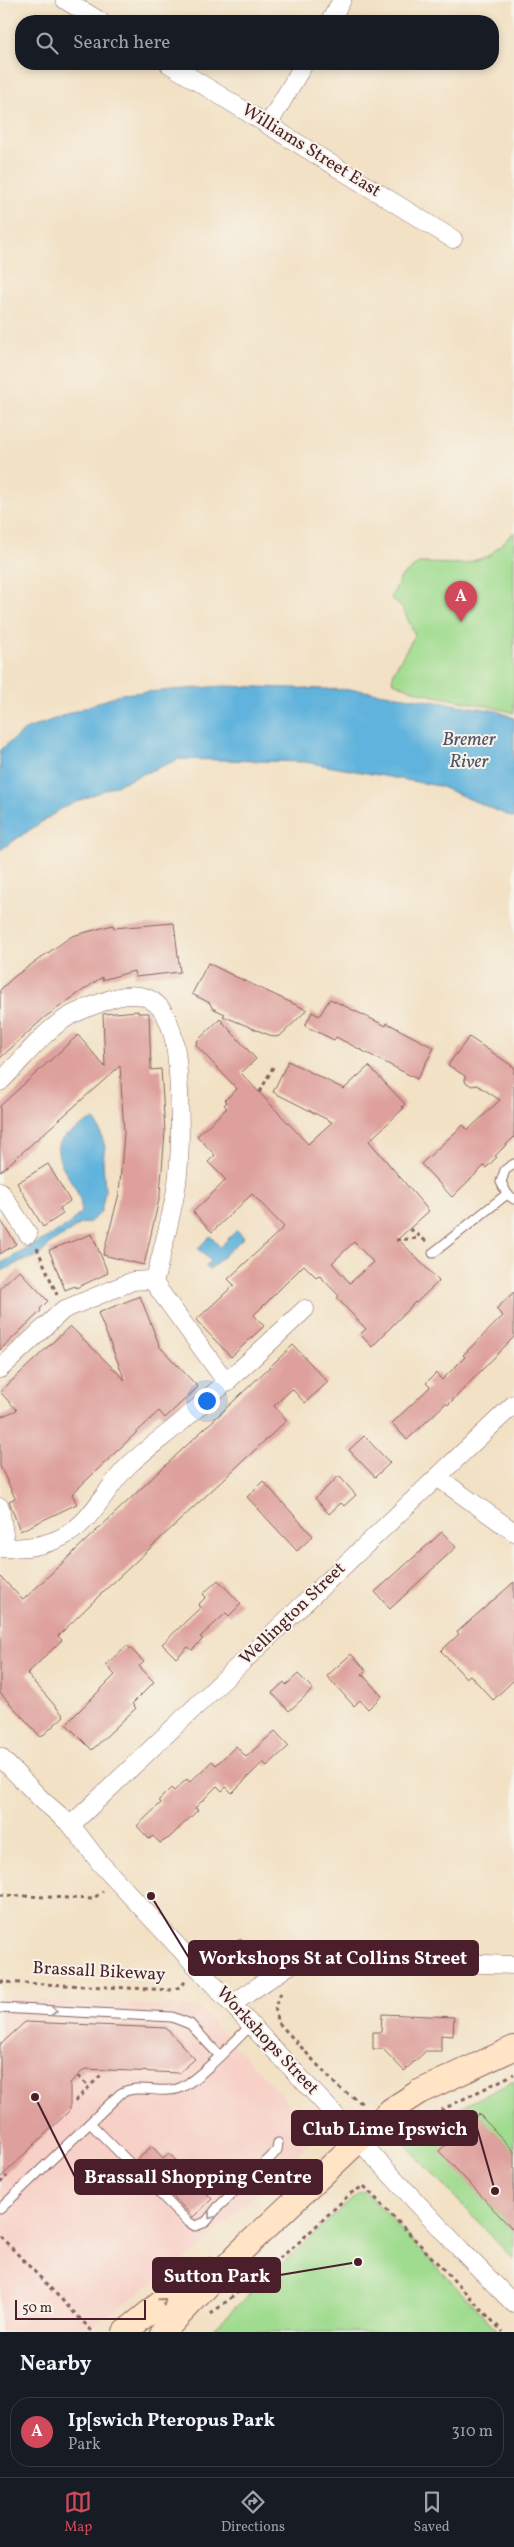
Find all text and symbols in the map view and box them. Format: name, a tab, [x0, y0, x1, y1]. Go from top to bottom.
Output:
search box	[15, 15, 499, 70]
icon: search	[33, 29, 61, 57]
text: Search here	[73, 30, 170, 56]
street label: Williams Street East	[237, 98, 385, 204]
pin: A	[445, 581, 477, 622]
water label: Bremer River	[442, 727, 497, 775]
your location	[194, 1388, 220, 1414]
street label: Wellington Street	[234, 1557, 352, 1671]
callout: Workshops St at Collins Street	[189, 1941, 478, 1975]
text: Workshops St at Collins Street	[199, 1946, 467, 1972]
street label: Brassall Bikeway	[32, 1956, 166, 1988]
street label: Workshops Street	[210, 1981, 324, 2101]
one-way arrow	[51, 2005, 59, 2016]
callout: Club Lime Ipswich	[292, 2111, 477, 2145]
text: Club Lime Ipswich	[302, 2117, 468, 2143]
callout: Brassall Shopping Centre	[75, 2160, 322, 2194]
text: Brassall Shopping Centre	[84, 2165, 312, 2191]
one-way arrow	[208, 2210, 216, 2219]
callout: Sutton Park	[153, 2258, 280, 2292]
text: Sutton Park	[164, 2264, 271, 2290]
scale bar	[15, 2297, 146, 2320]
text: 50 m	[22, 2299, 52, 2318]
one-way arrow	[157, 2299, 166, 2307]
text: Nearby	[20, 2350, 91, 2379]
text: Ip[swich Pteropus Park	[68, 2408, 275, 2434]
text: A	[31, 2421, 43, 2443]
text: 310 m	[452, 2421, 493, 2443]
text: Park	[68, 2434, 101, 2456]
tab: Map	[64, 2488, 92, 2537]
tab: Directions	[221, 2488, 285, 2537]
tab: Saved	[414, 2488, 450, 2537]

